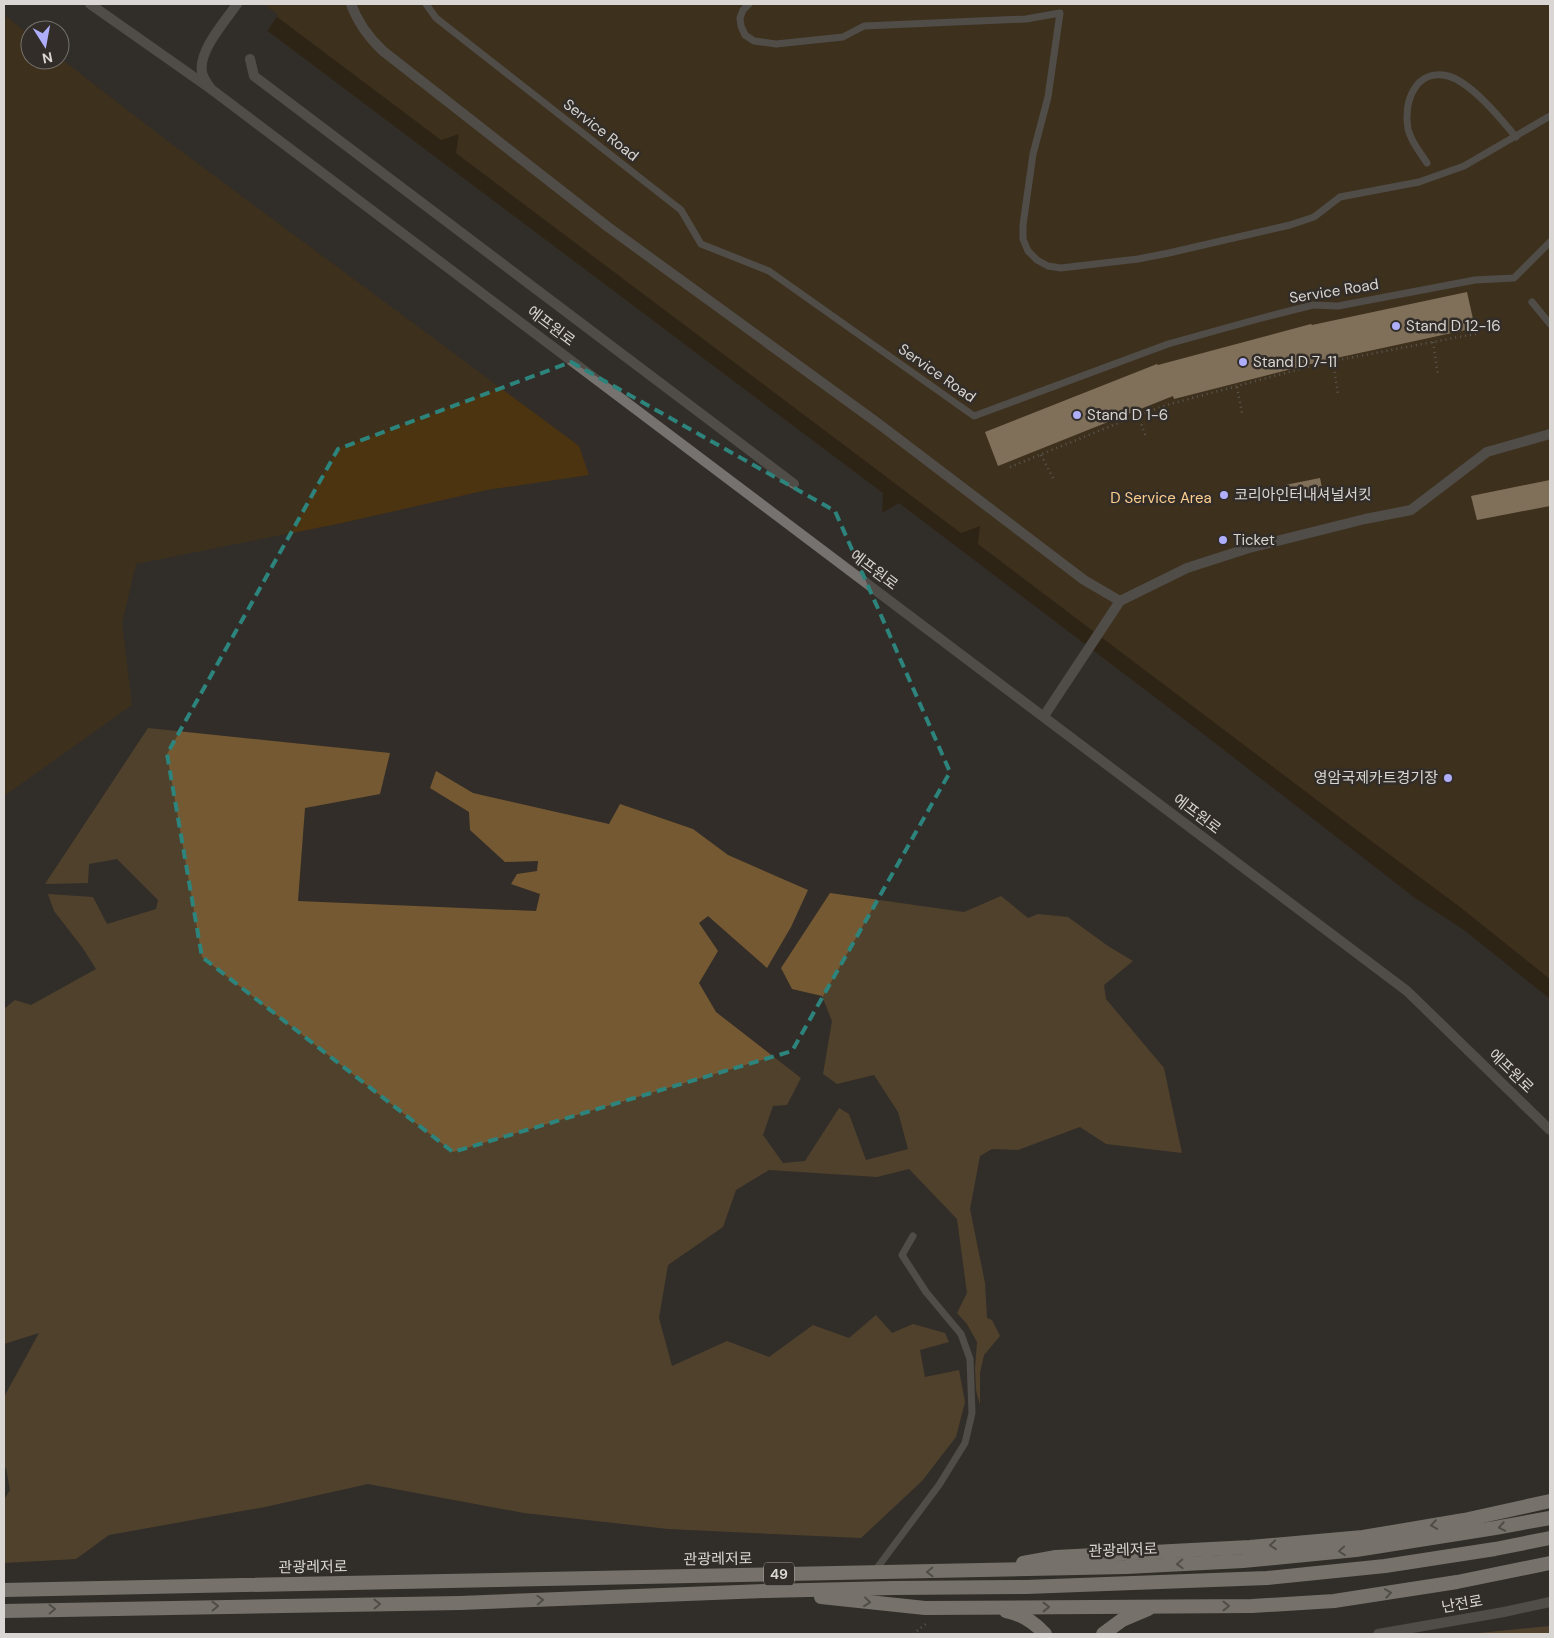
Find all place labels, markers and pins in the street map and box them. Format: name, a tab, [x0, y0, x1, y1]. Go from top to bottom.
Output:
place label: Stand D 12-16	[1406, 316, 1501, 336]
marker: Stand D 12-16	[1390, 320, 1402, 332]
place label: Stand D 7-11	[1253, 352, 1337, 372]
marker: Stand D 7-11	[1237, 356, 1249, 368]
place label: Stand D 1-6	[1087, 405, 1168, 425]
marker: Stand D 1-6	[1071, 409, 1083, 421]
place label: 코리아인터내셔널서킷	[1234, 485, 1372, 505]
marker: 코리아인터내셔널서킷	[1218, 489, 1230, 501]
place label: Ticket	[1233, 530, 1275, 550]
marker: Ticket	[1217, 534, 1229, 546]
place label: 영암국제카트경기장	[1314, 768, 1438, 788]
marker: 영암국제카트경기장	[1442, 772, 1454, 784]

